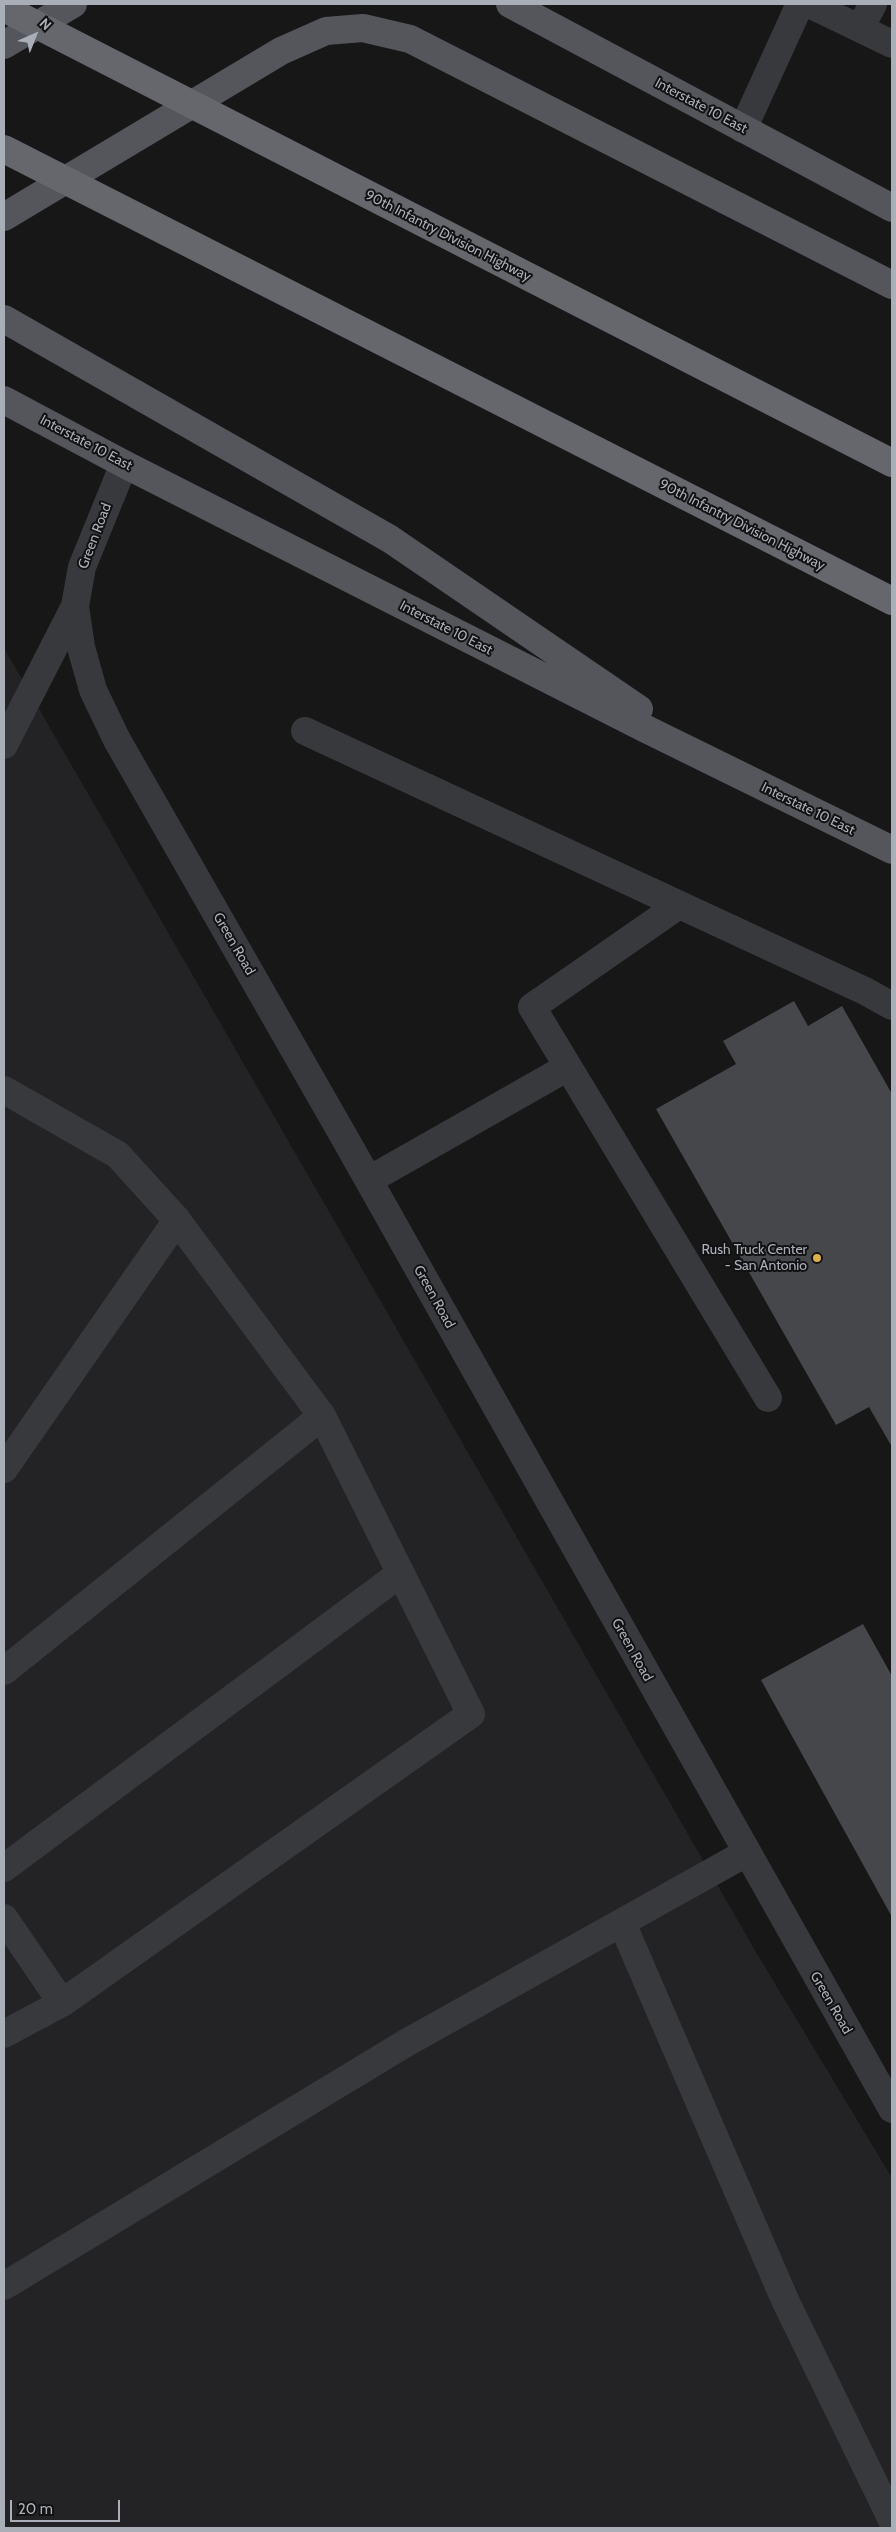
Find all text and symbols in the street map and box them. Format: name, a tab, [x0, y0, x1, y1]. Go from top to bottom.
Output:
north arrow	[10, 10, 60, 60]
text: N	[36, 14, 55, 34]
street label: Interstate 10 East	[652, 75, 750, 137]
street label: 90th Infantry Division Highway	[362, 187, 534, 285]
street label: Interstate 10 East	[37, 412, 135, 474]
street label: 90th Infantry Division Highway	[656, 476, 828, 574]
street label: Green Road	[75, 501, 115, 571]
street label: Interstate 10 East	[397, 597, 495, 659]
street label: Interstate 10 East	[758, 779, 858, 839]
street label: Green Road	[209, 910, 259, 978]
place label: Rush Truck Center - San Antonio	[702, 1242, 807, 1274]
marker: Rush Truck Center - San Antonio	[811, 1252, 823, 1264]
street label: Green Road	[410, 1263, 458, 1331]
street label: Green Road	[608, 1616, 656, 1684]
street label: Green Road	[806, 1969, 856, 2037]
scale bar	[12, 2490, 122, 2522]
text: 20 m	[18, 2500, 53, 2518]

